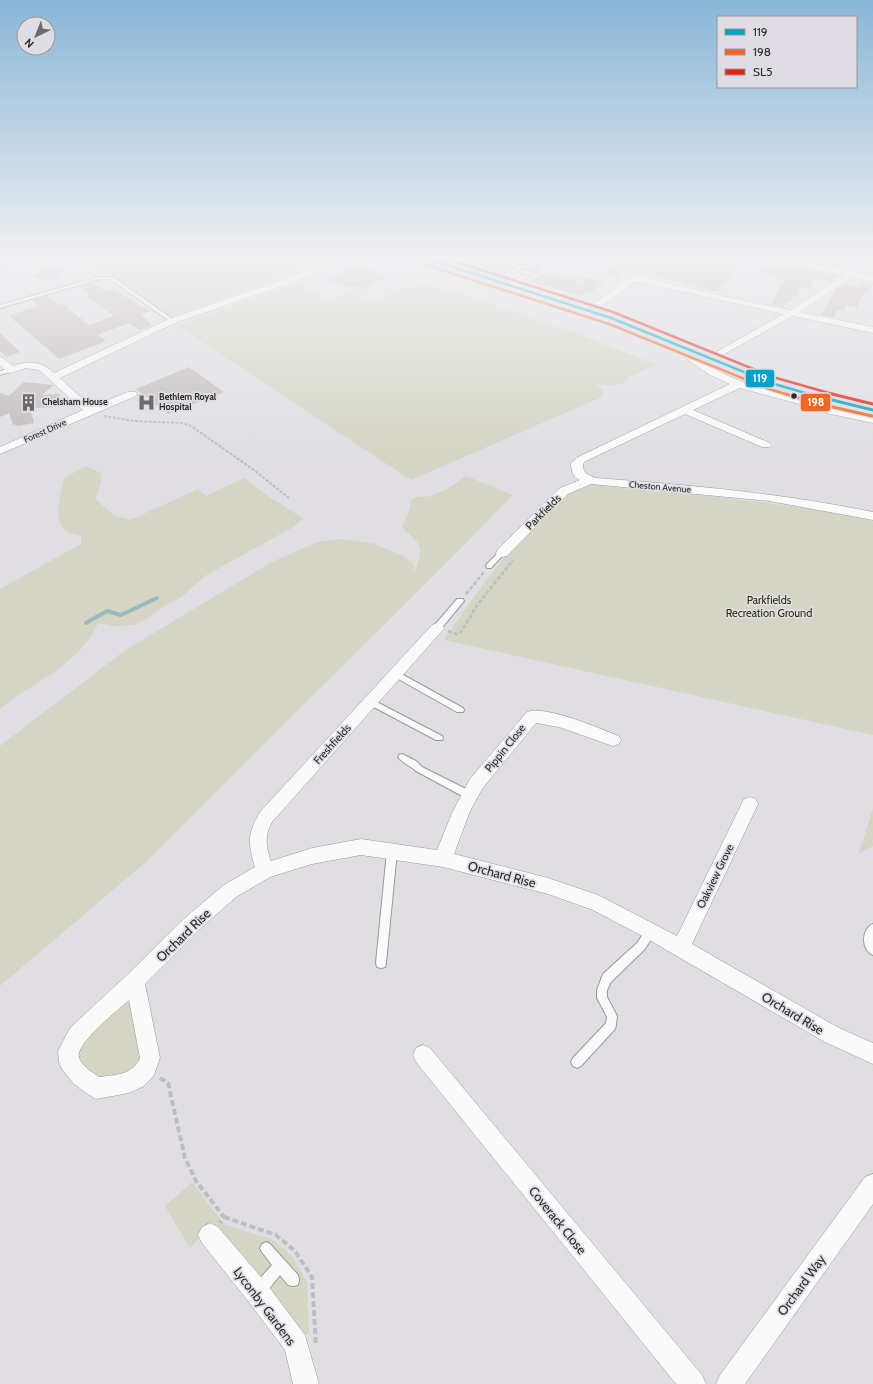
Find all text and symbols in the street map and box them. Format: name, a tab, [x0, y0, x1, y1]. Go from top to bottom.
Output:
north arrow	[16, 16, 56, 56]
legend	[717, 16, 857, 88]
text: 119	[753, 24, 768, 39]
text: N	[22, 36, 37, 51]
text: 198	[753, 44, 771, 59]
text: SL5	[753, 64, 773, 79]
line badge: 119	[745, 369, 775, 388]
text: 119	[753, 371, 767, 385]
place label: Bethlem Royal Hospital	[159, 391, 217, 412]
unlabelled marker	[789, 391, 799, 401]
building icon: Chelsham House	[19, 392, 39, 412]
hospital icon: Bethlem Royal Hospital	[136, 392, 156, 412]
line badge: 198	[800, 393, 831, 412]
text: 198	[808, 395, 825, 409]
place label: Chelsham House	[42, 396, 108, 407]
street label: Forest Drive	[22, 416, 68, 445]
street label: Cheston Avenue	[629, 478, 692, 495]
street label: Parkfields	[522, 491, 564, 533]
park label: Parkfields Recreation Ground	[726, 593, 812, 620]
street label: Freshfields	[310, 721, 354, 767]
street label: Pippin Close	[482, 721, 529, 775]
street label: Oakview Grove	[693, 841, 737, 911]
street label: Orchard Rise	[466, 857, 538, 891]
street label: Orchard Rise	[152, 905, 214, 965]
street label: Orchard Rise	[759, 988, 827, 1038]
street label: Coverack Close	[526, 1183, 591, 1258]
street label: Orchard Way	[774, 1251, 829, 1319]
street label: Lyconby Gardens	[230, 1264, 300, 1349]

